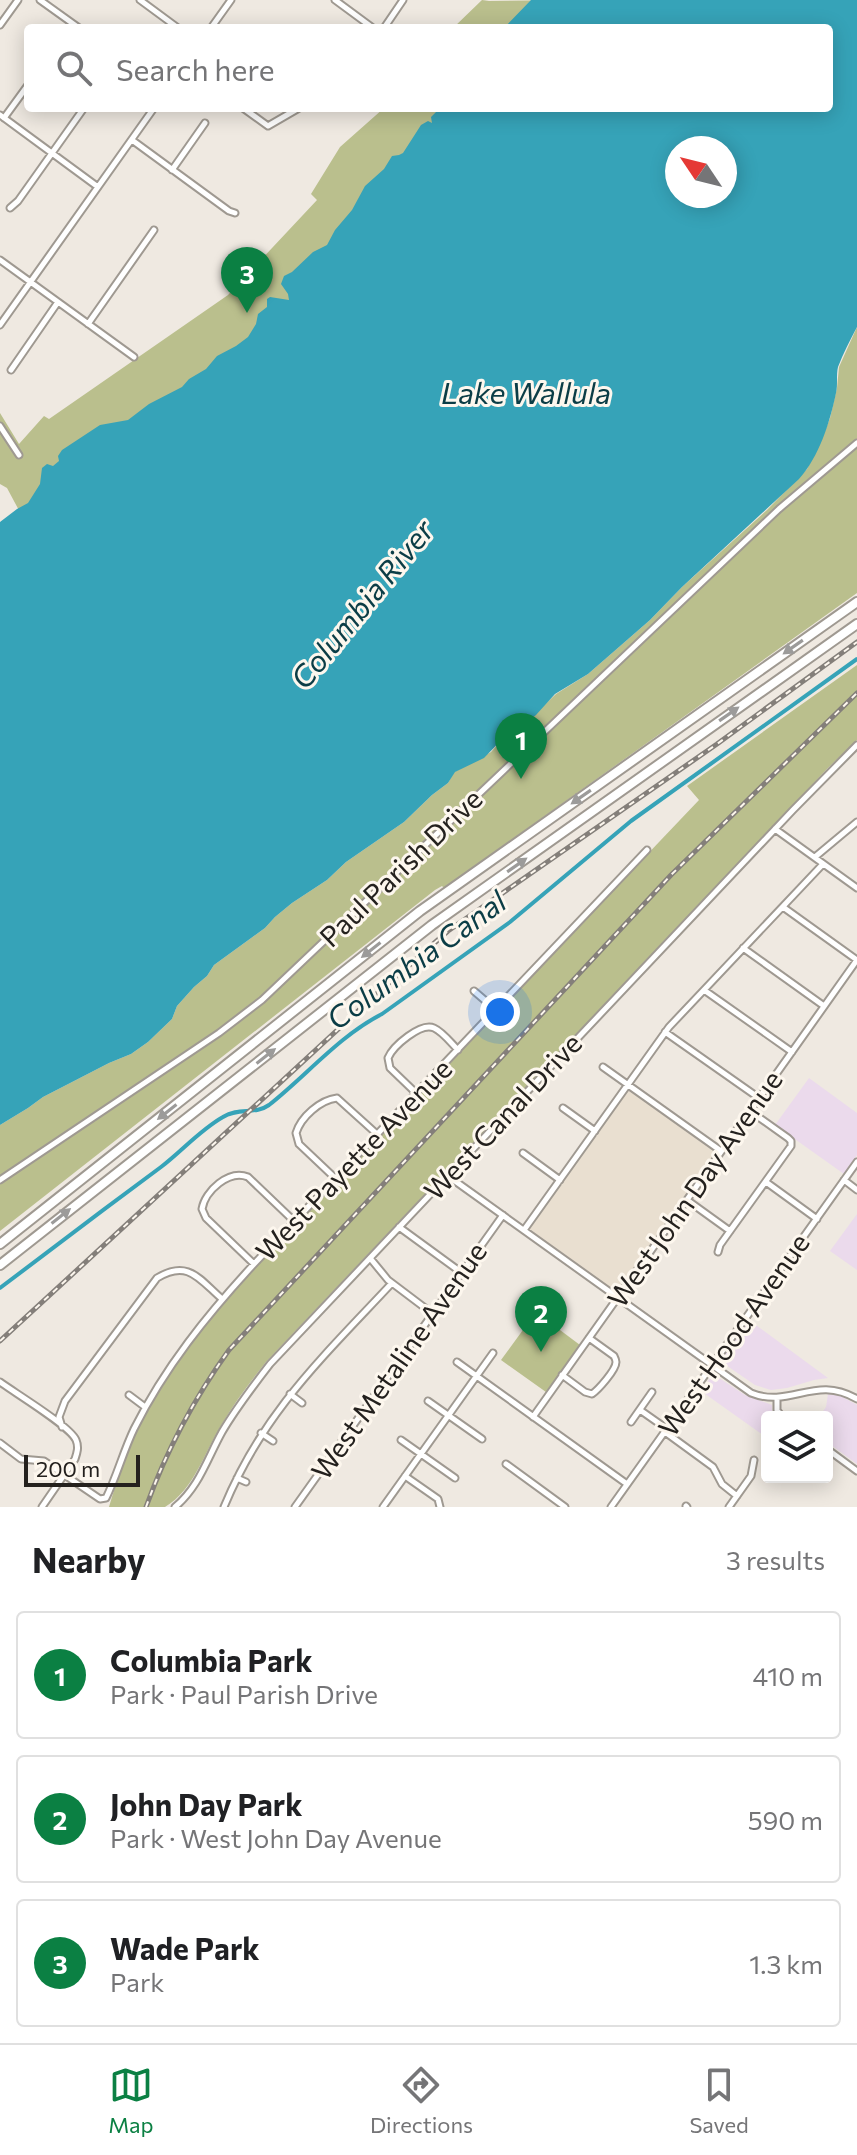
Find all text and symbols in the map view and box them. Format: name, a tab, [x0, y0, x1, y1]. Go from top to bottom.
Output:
search box	[24, 24, 833, 112]
icon: search	[52, 46, 96, 90]
text: Search here	[116, 50, 275, 87]
north arrow	[665, 136, 737, 208]
pin: 3	[221, 247, 273, 313]
water label: Lake Wallula	[441, 373, 611, 410]
water label: Columbia River	[282, 511, 441, 695]
one-way arrow	[783, 639, 804, 654]
one-way arrow	[719, 707, 740, 722]
pin: 1	[495, 713, 547, 779]
street label: Paul Parish Drive	[312, 781, 489, 953]
one-way arrow	[570, 789, 591, 804]
one-way arrow	[507, 858, 528, 873]
water label: Columbia Canal	[319, 881, 514, 1036]
one-way arrow	[361, 942, 381, 958]
your location	[480, 992, 520, 1032]
street label: West Canal Drive	[416, 1026, 588, 1207]
one-way arrow	[256, 1048, 276, 1064]
street label: West Payette Avenue	[248, 1051, 458, 1267]
street label: West John Day Avenue	[600, 1063, 789, 1313]
one-way arrow	[157, 1103, 177, 1120]
one-way arrow	[51, 1209, 71, 1225]
street label: West Hood Avenue	[650, 1226, 816, 1443]
street label: West Metaline Avenue	[303, 1235, 493, 1486]
pin: 2	[515, 1286, 567, 1352]
map controls	[761, 1411, 833, 1483]
button: layers	[761, 1411, 833, 1483]
scale bar	[24, 1451, 140, 1487]
text: 200 m	[36, 1455, 100, 1482]
text: Nearby	[32, 1538, 146, 1580]
text: 3 results	[726, 1544, 825, 1575]
text: Columbia Park	[110, 1641, 312, 1678]
text: 1	[54, 1660, 66, 1691]
text: 410 m	[752, 1660, 823, 1691]
text: Park · Paul Parish Drive	[110, 1678, 378, 1709]
text: John Day Park	[110, 1785, 302, 1822]
text: 2	[53, 1804, 67, 1835]
text: 590 m	[748, 1804, 823, 1835]
text: Park · West John Day Avenue	[110, 1822, 442, 1853]
text: Wade Park	[110, 1929, 260, 1966]
text: 3	[52, 1948, 68, 1979]
text: 1.3 km	[749, 1948, 823, 1979]
text: Park	[110, 1966, 164, 1997]
tab: Map	[108, 2063, 154, 2138]
tab: Directions	[370, 2063, 473, 2138]
tab: Saved	[689, 2063, 749, 2138]

